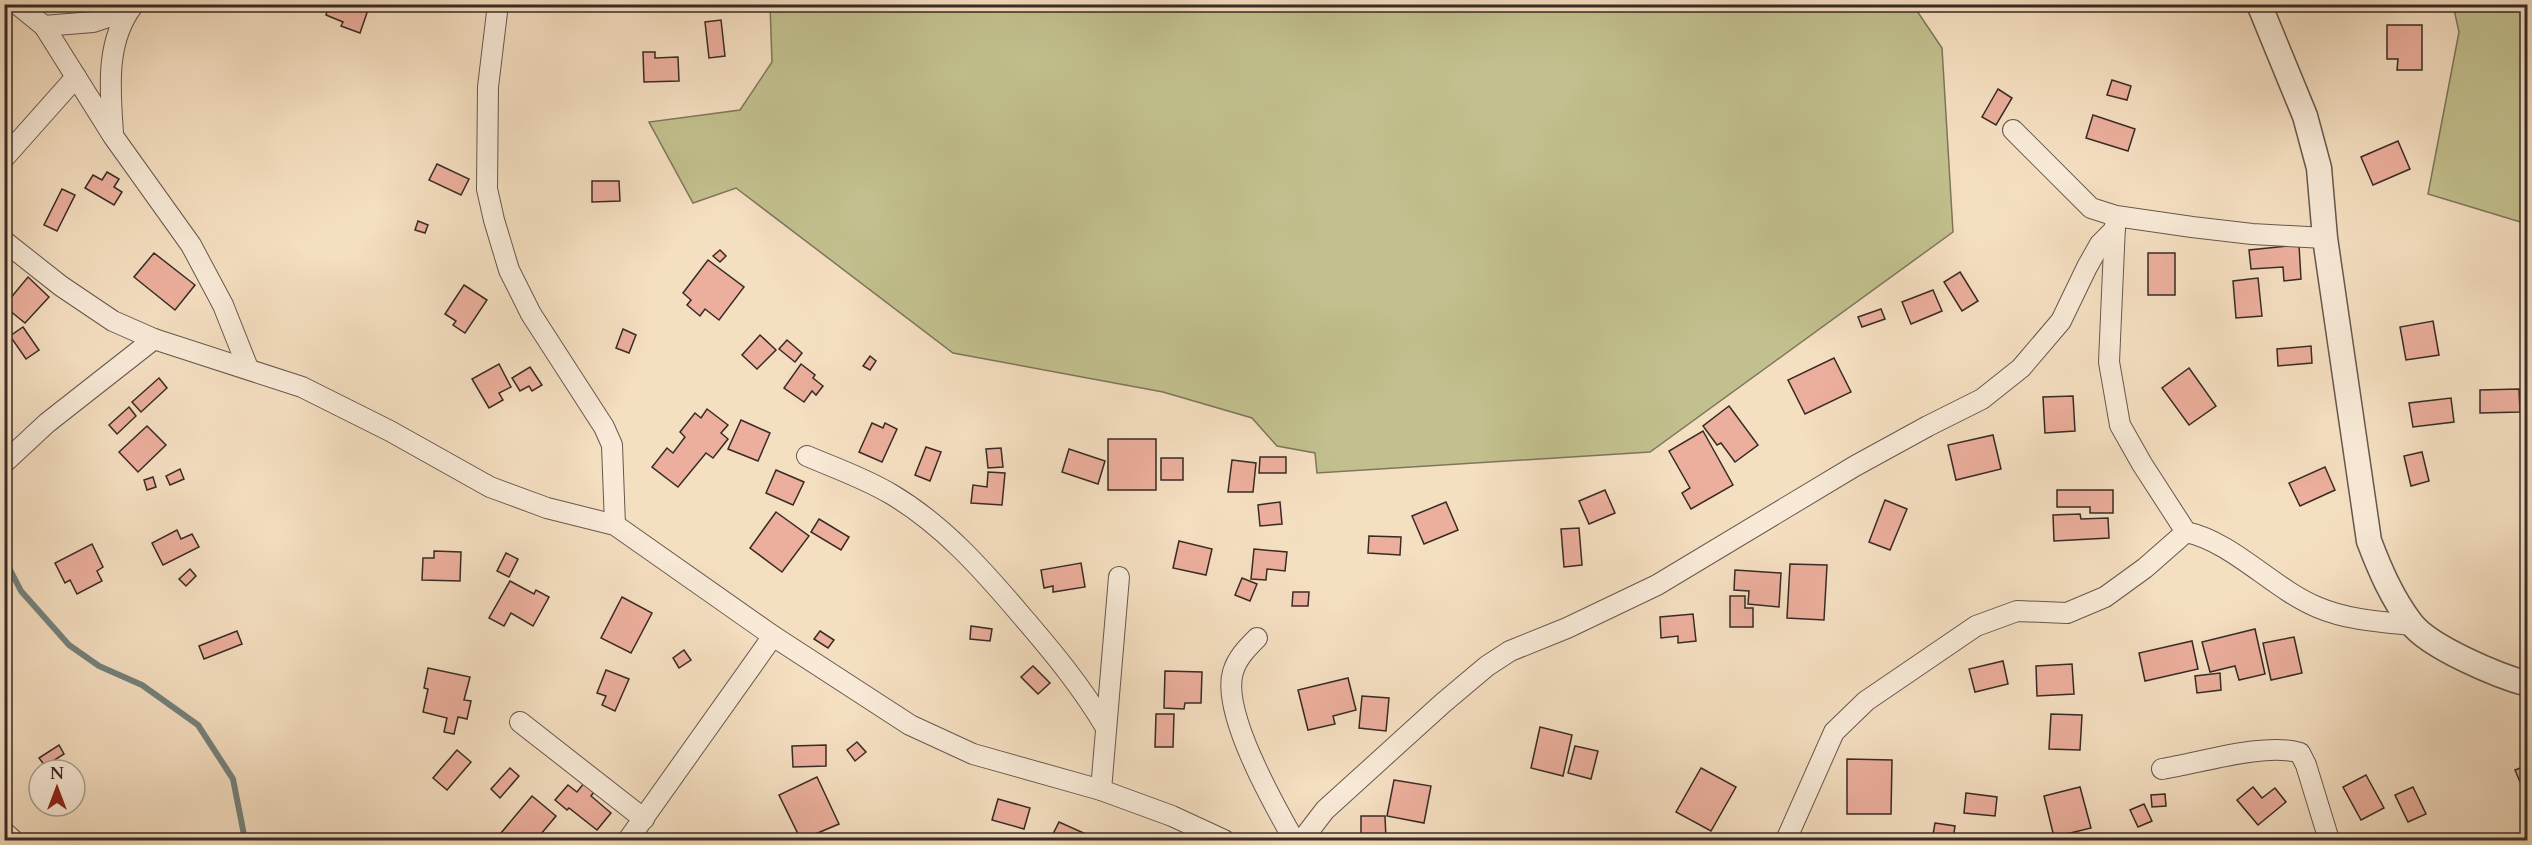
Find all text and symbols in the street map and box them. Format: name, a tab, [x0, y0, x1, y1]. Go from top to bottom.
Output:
north arrow	[27, 758, 87, 818]
text: N	[50, 763, 64, 785]

